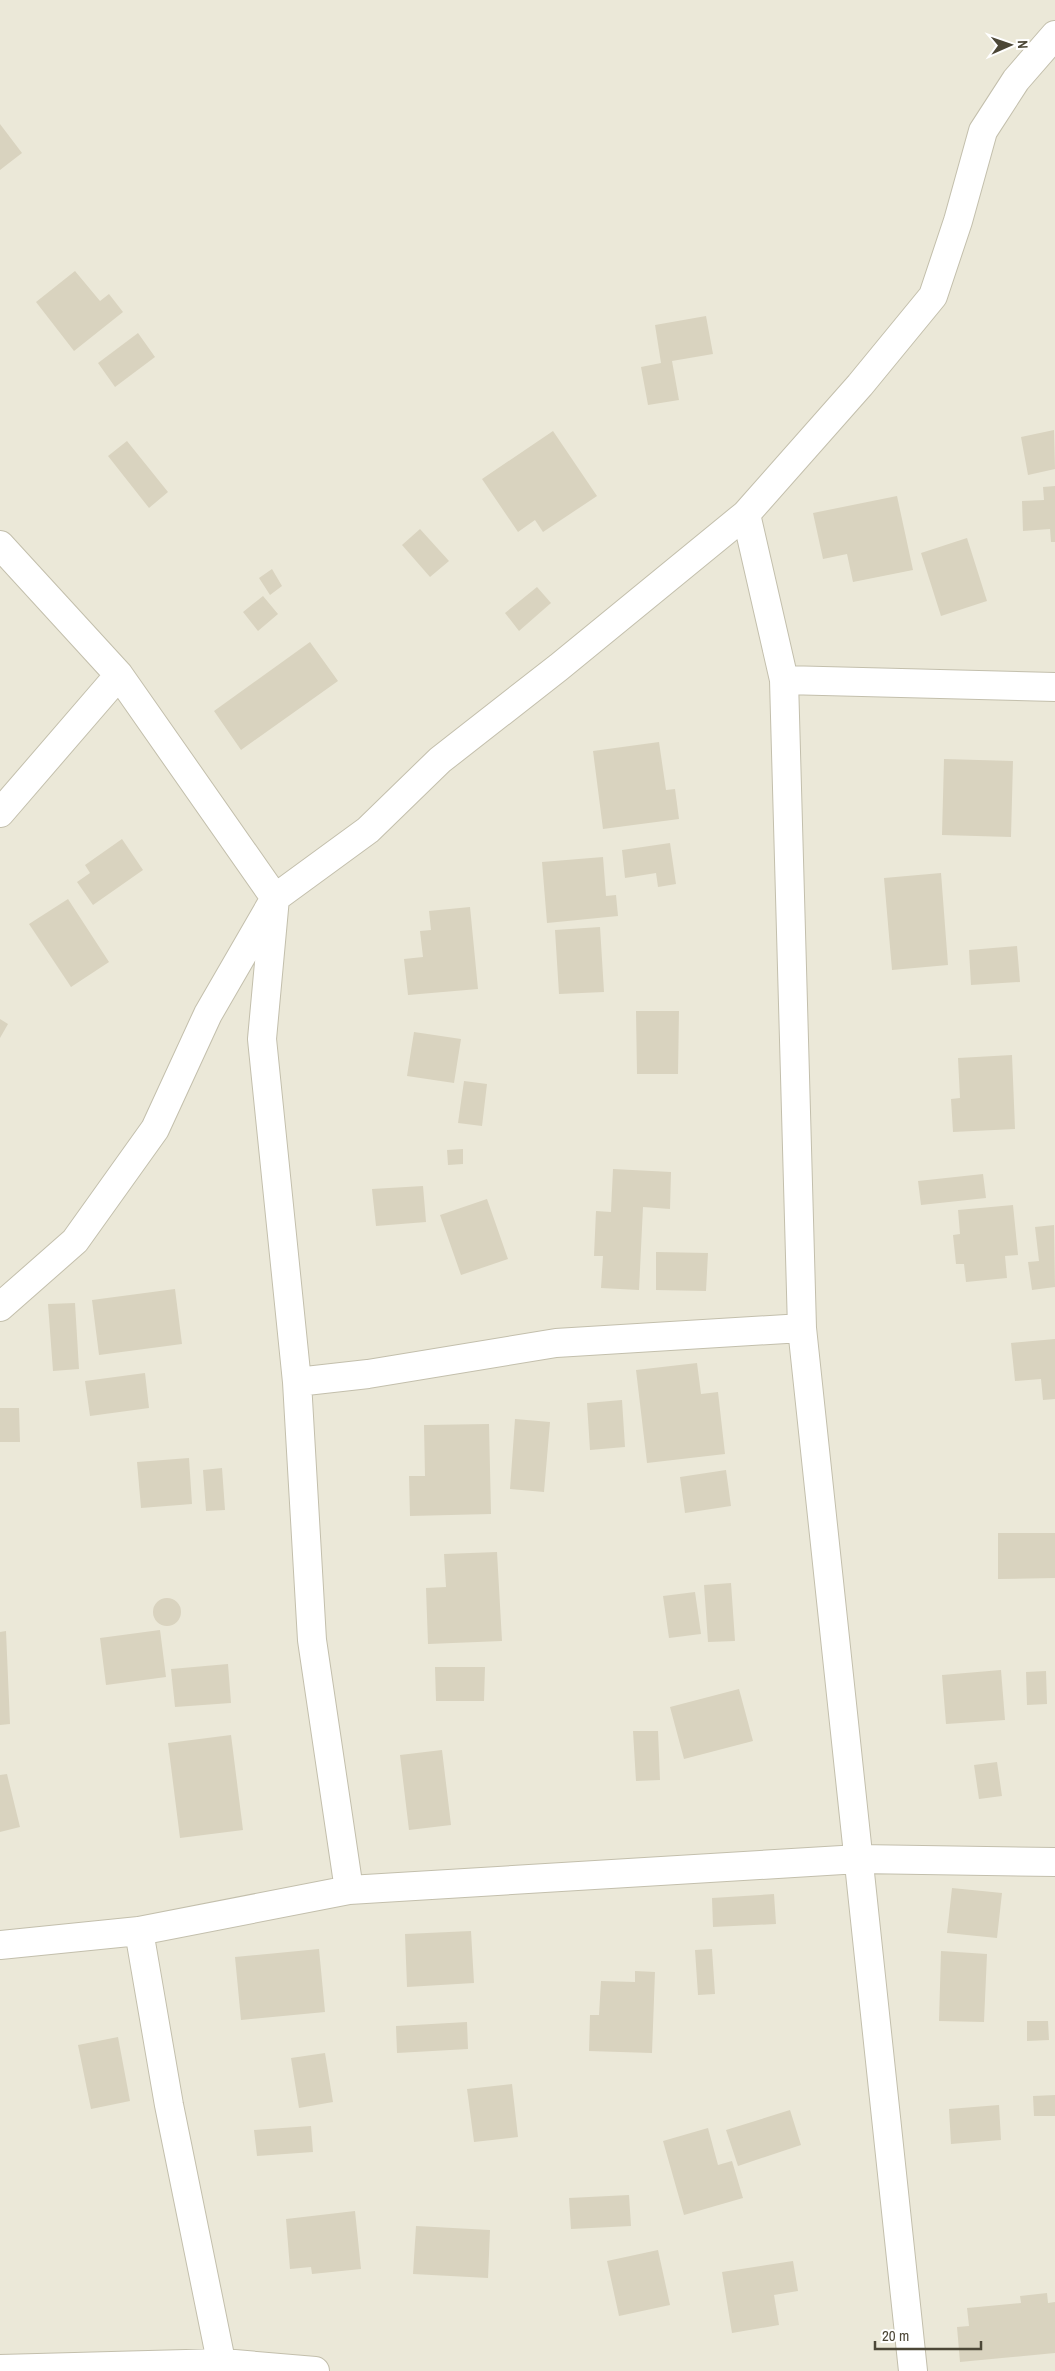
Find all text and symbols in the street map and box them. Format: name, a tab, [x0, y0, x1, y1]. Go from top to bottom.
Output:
north arrow	[985, 20, 1035, 70]
text: N	[1014, 40, 1032, 49]
scale bar	[875, 2318, 981, 2350]
text: 20 m	[882, 2325, 909, 2346]

